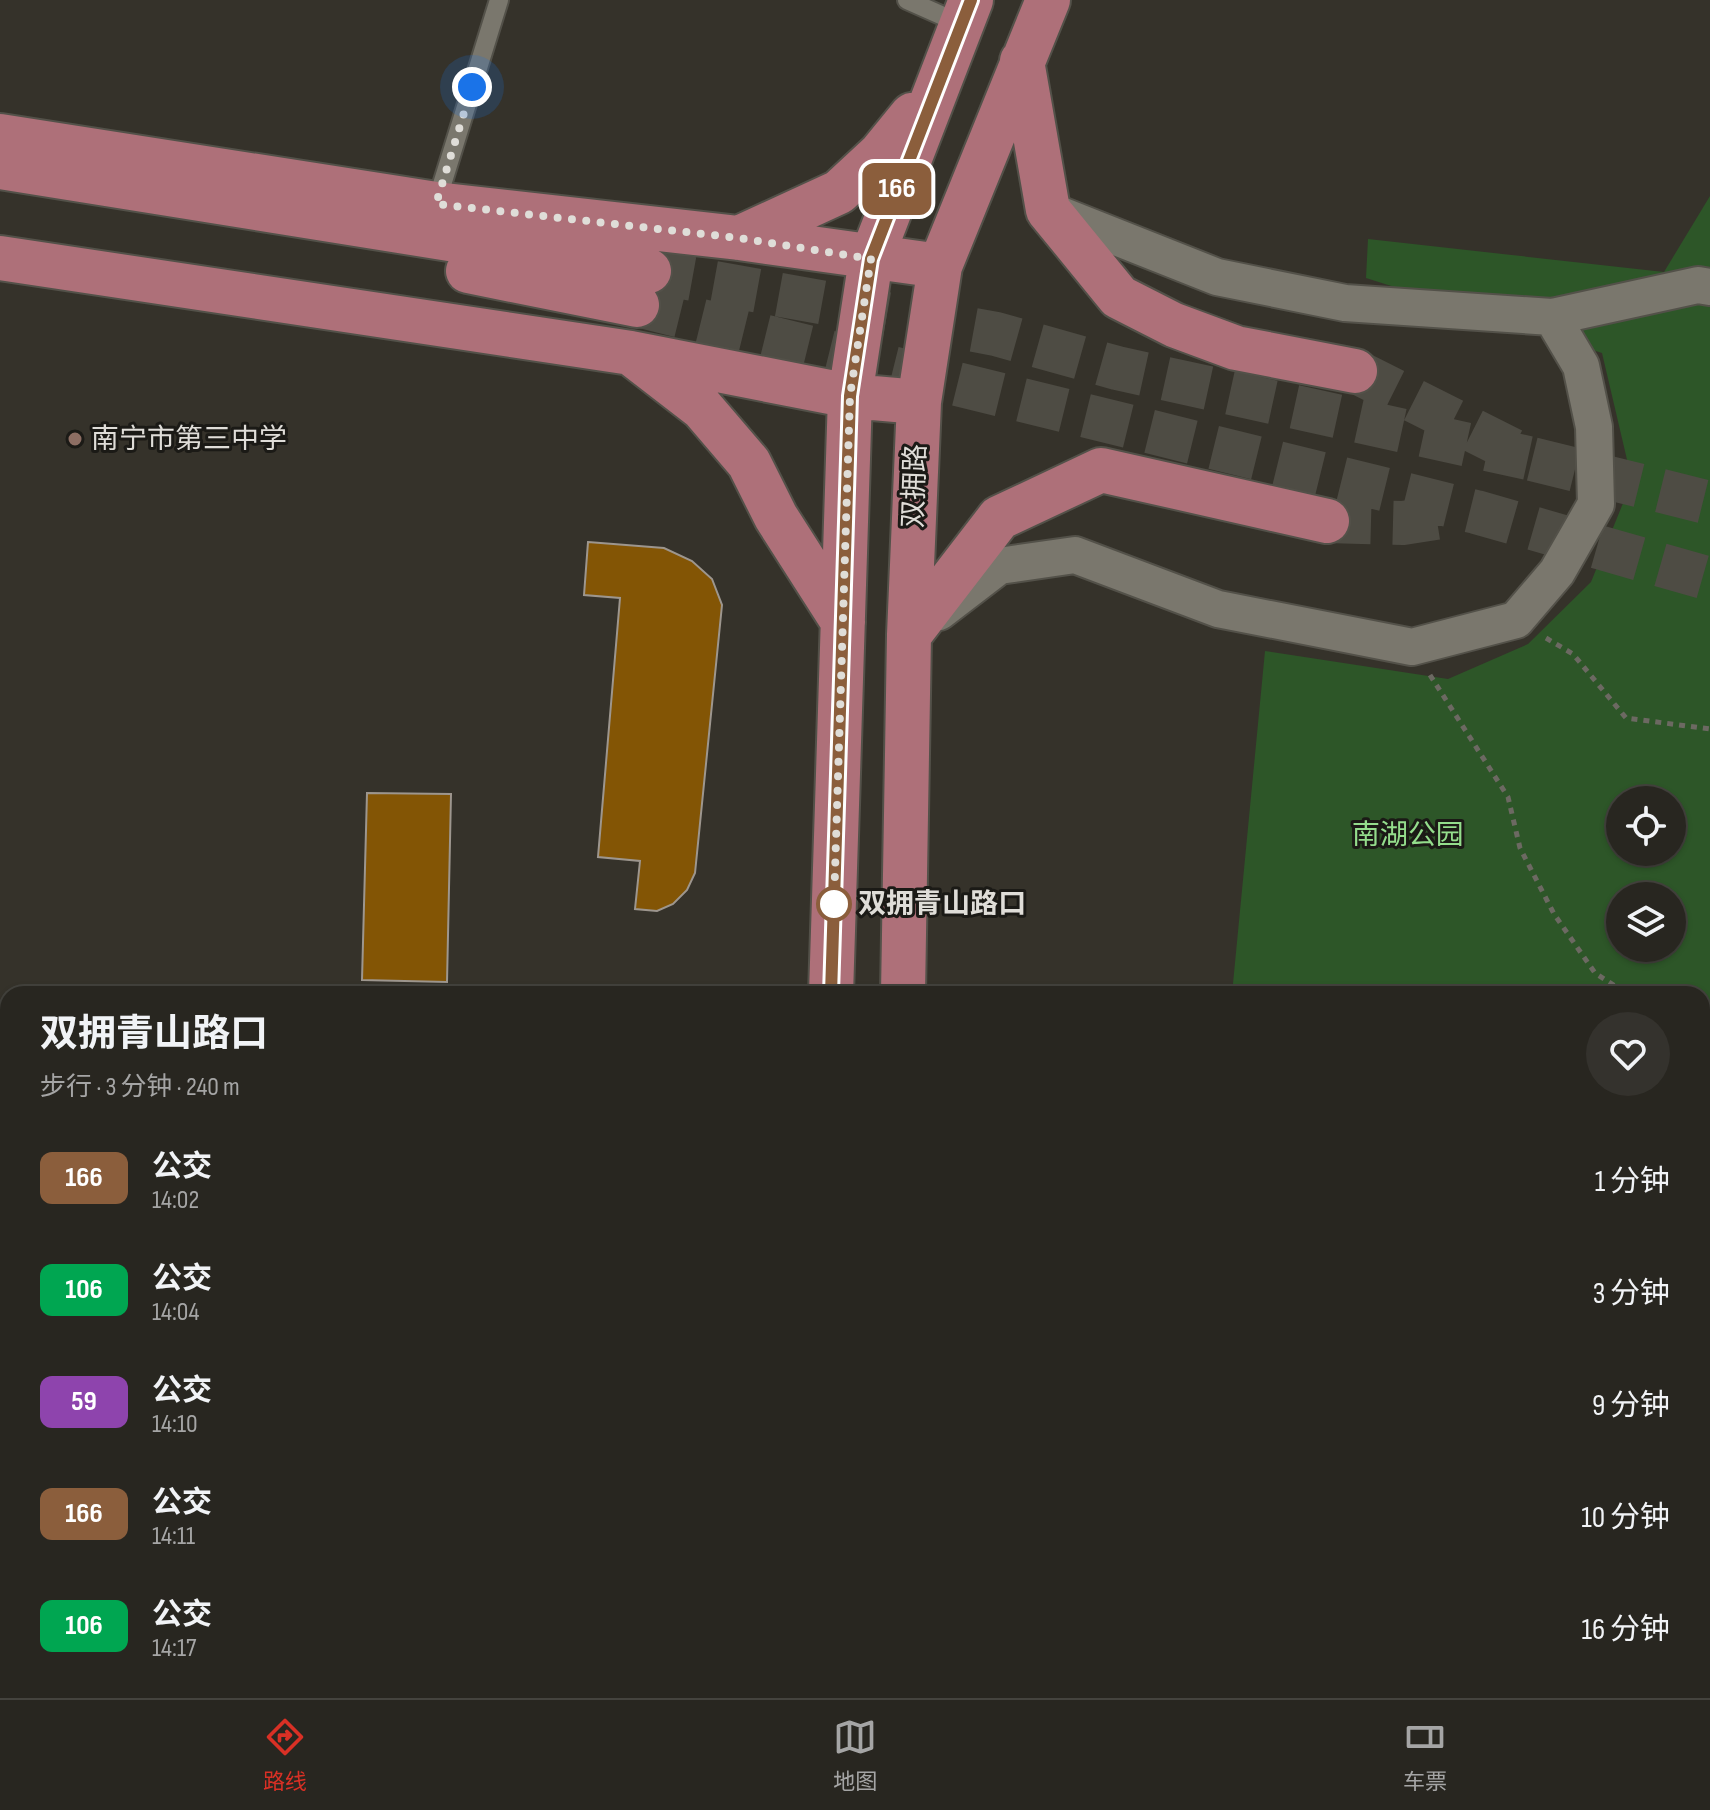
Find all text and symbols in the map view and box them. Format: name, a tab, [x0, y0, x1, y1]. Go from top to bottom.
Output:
your location	[452, 67, 492, 107]
line badge: 166	[851, 163, 943, 215]
text: 166	[878, 172, 916, 205]
place label: 南宁市第三中学	[91, 423, 287, 456]
marker: 南宁市第三中学	[66, 430, 84, 448]
street label: 双拥路	[897, 443, 933, 529]
map controls	[1606, 786, 1686, 962]
button: locate	[1606, 786, 1686, 866]
park label: 南湖公园	[1352, 819, 1464, 852]
button: layers	[1606, 882, 1686, 962]
marker: 双拥青山路口	[817, 887, 851, 921]
place label: 双拥青山路口	[858, 888, 1026, 921]
text: 双拥青山路口	[40, 1012, 268, 1057]
button: heart	[1586, 1012, 1670, 1096]
text: 步行 · 3 分钟 · 240 m	[40, 1072, 240, 1103]
text: 公交	[152, 1149, 212, 1185]
text: 166	[65, 1161, 103, 1194]
text: 1 分钟	[1595, 1164, 1670, 1200]
text: 14:02	[152, 1185, 199, 1216]
text: 公交	[152, 1261, 212, 1297]
text: 106	[65, 1273, 103, 1306]
text: 3 分钟	[1593, 1276, 1670, 1312]
text: 14:04	[152, 1297, 199, 1328]
text: 公交	[152, 1373, 212, 1409]
text: 59	[71, 1385, 97, 1418]
text: 9 分钟	[1592, 1388, 1670, 1424]
text: 14:10	[152, 1409, 198, 1440]
text: 公交	[152, 1485, 212, 1521]
text: 166	[65, 1497, 103, 1530]
text: 10 分钟	[1581, 1500, 1670, 1536]
text: 14:11	[152, 1521, 195, 1552]
text: 公交	[152, 1597, 212, 1633]
text: 106	[65, 1609, 103, 1642]
text: 16 分钟	[1582, 1612, 1670, 1648]
text: 14:17	[152, 1633, 196, 1664]
tab: 路线	[263, 1715, 307, 1796]
tab: 地图	[833, 1715, 877, 1796]
tab: 车票	[1403, 1715, 1447, 1796]

